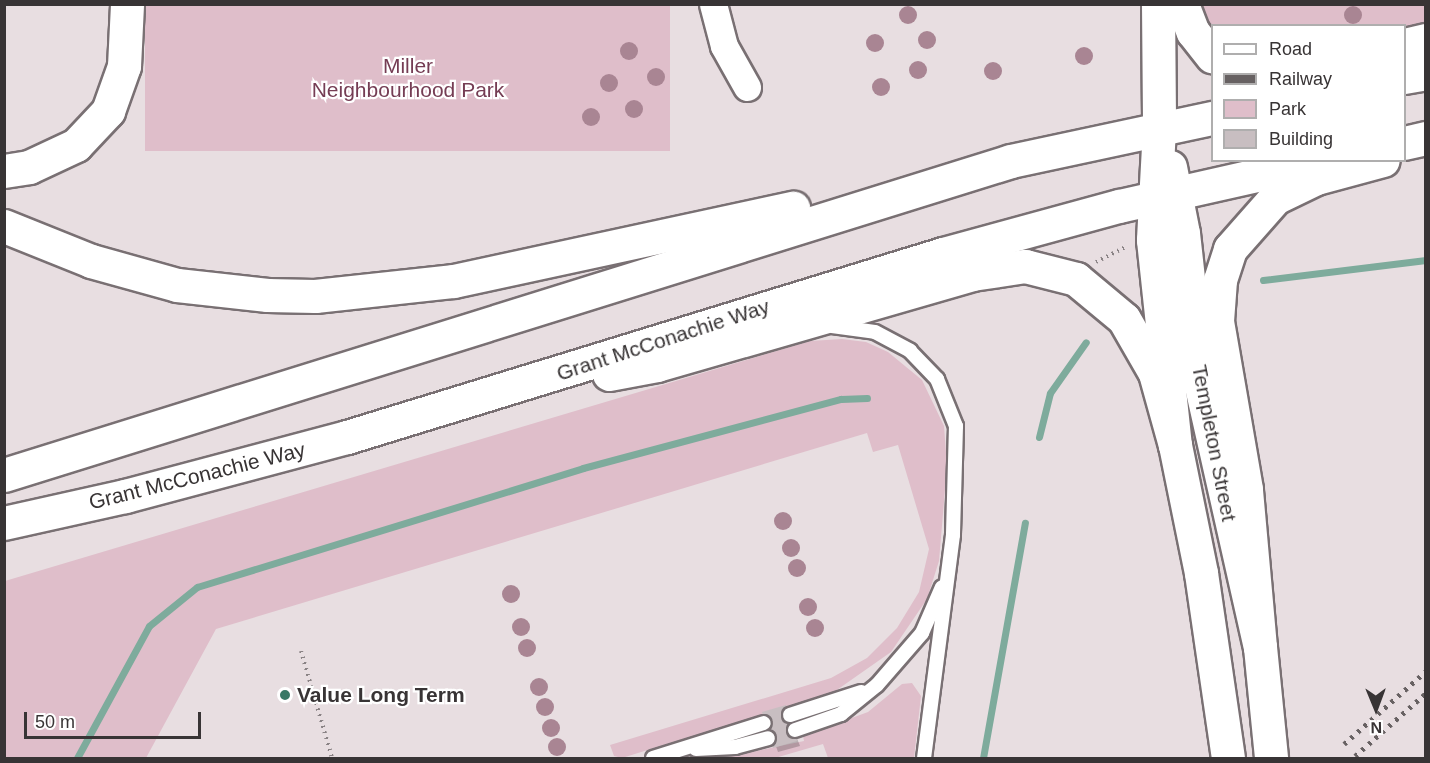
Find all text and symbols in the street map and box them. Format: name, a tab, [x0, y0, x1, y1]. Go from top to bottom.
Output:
legend	[1211, 24, 1406, 162]
text: Road	[1269, 39, 1312, 59]
park label: Miller Neighbourhood Park	[312, 53, 504, 103]
text: Railway	[1269, 69, 1332, 89]
text: Park	[1269, 99, 1306, 119]
text: Building	[1269, 129, 1333, 149]
street label: Grant McConachie Way	[553, 294, 773, 386]
street label: Templeton Street	[1186, 363, 1242, 523]
street label: Grant McConachie Way	[86, 437, 308, 515]
north arrow	[1346, 679, 1406, 739]
place label: Value Long Term	[297, 682, 465, 708]
marker: Value Long Term	[278, 688, 292, 702]
scale bar	[27, 700, 204, 738]
text: 50 m	[35, 712, 75, 732]
text: N	[1370, 719, 1382, 736]

